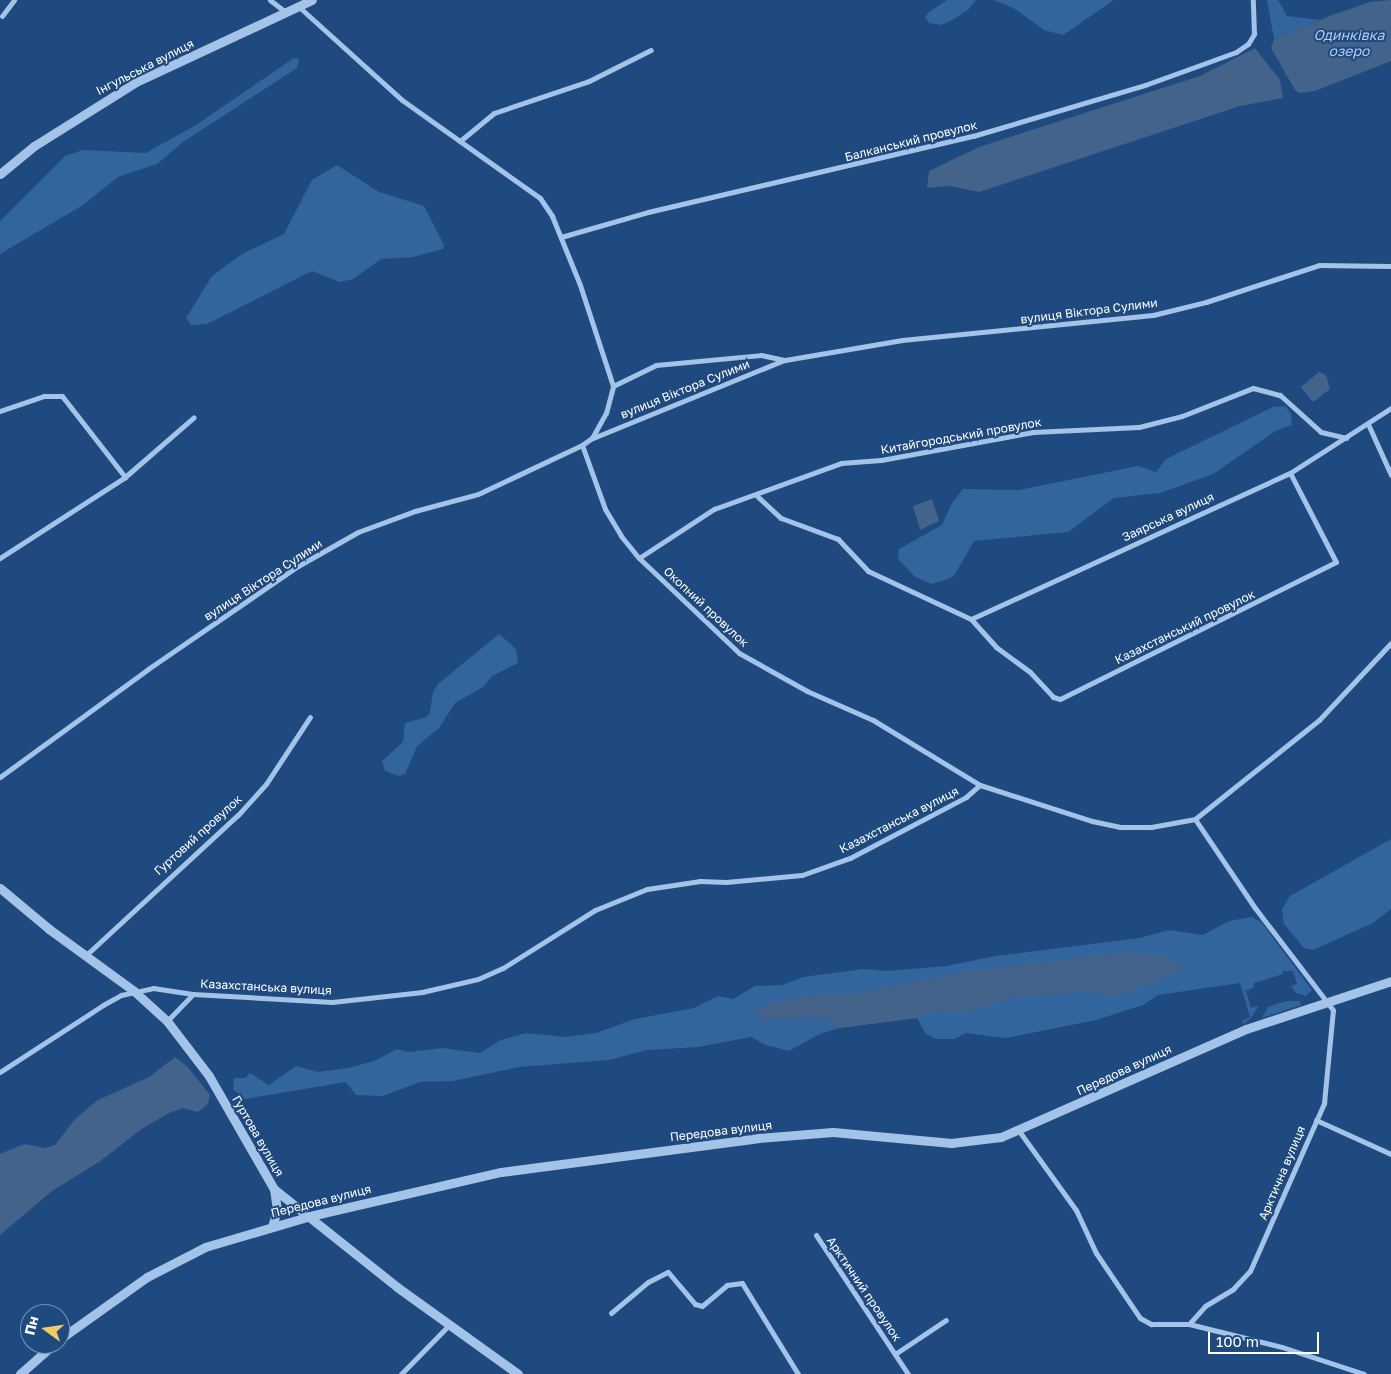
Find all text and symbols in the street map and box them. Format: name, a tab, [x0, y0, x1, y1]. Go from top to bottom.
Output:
water label: Одинківка озеро	[1313, 27, 1385, 59]
street label: Інгульська вулиця	[94, 36, 196, 98]
street label: Балканський провулок	[843, 118, 979, 164]
street label: вулиця Віктора Сулими	[1020, 295, 1158, 327]
street label: вулиця Віктора Сулими	[618, 356, 752, 422]
street label: Китайгородський провулок	[879, 415, 1043, 457]
street label: Заярська вулиця	[1120, 489, 1216, 545]
street label: вулиця Віктора Сулими	[201, 536, 325, 624]
street label: Окопний провулок	[661, 564, 751, 650]
street label: Казахстанський провулок	[1113, 587, 1257, 667]
street label: Казахстанська вулиця	[837, 784, 961, 856]
street label: Гуртовий провулок	[151, 792, 245, 878]
street label: Казахстанська вулиця	[200, 976, 332, 998]
street label: Передова вулиця	[1074, 1042, 1174, 1098]
street label: Гуртова вулиця	[229, 1093, 287, 1179]
street label: Передова вулиця	[669, 1118, 773, 1144]
street label: Арктична вулиця	[1256, 1124, 1308, 1222]
street label: Передова вулиця	[269, 1182, 373, 1220]
street label: Арктичний провулок	[824, 1234, 904, 1344]
north arrow	[20, 1304, 70, 1354]
text: Пн	[20, 1314, 41, 1337]
scale bar	[1211, 1322, 1322, 1354]
text: 100 m	[1216, 1332, 1259, 1350]

